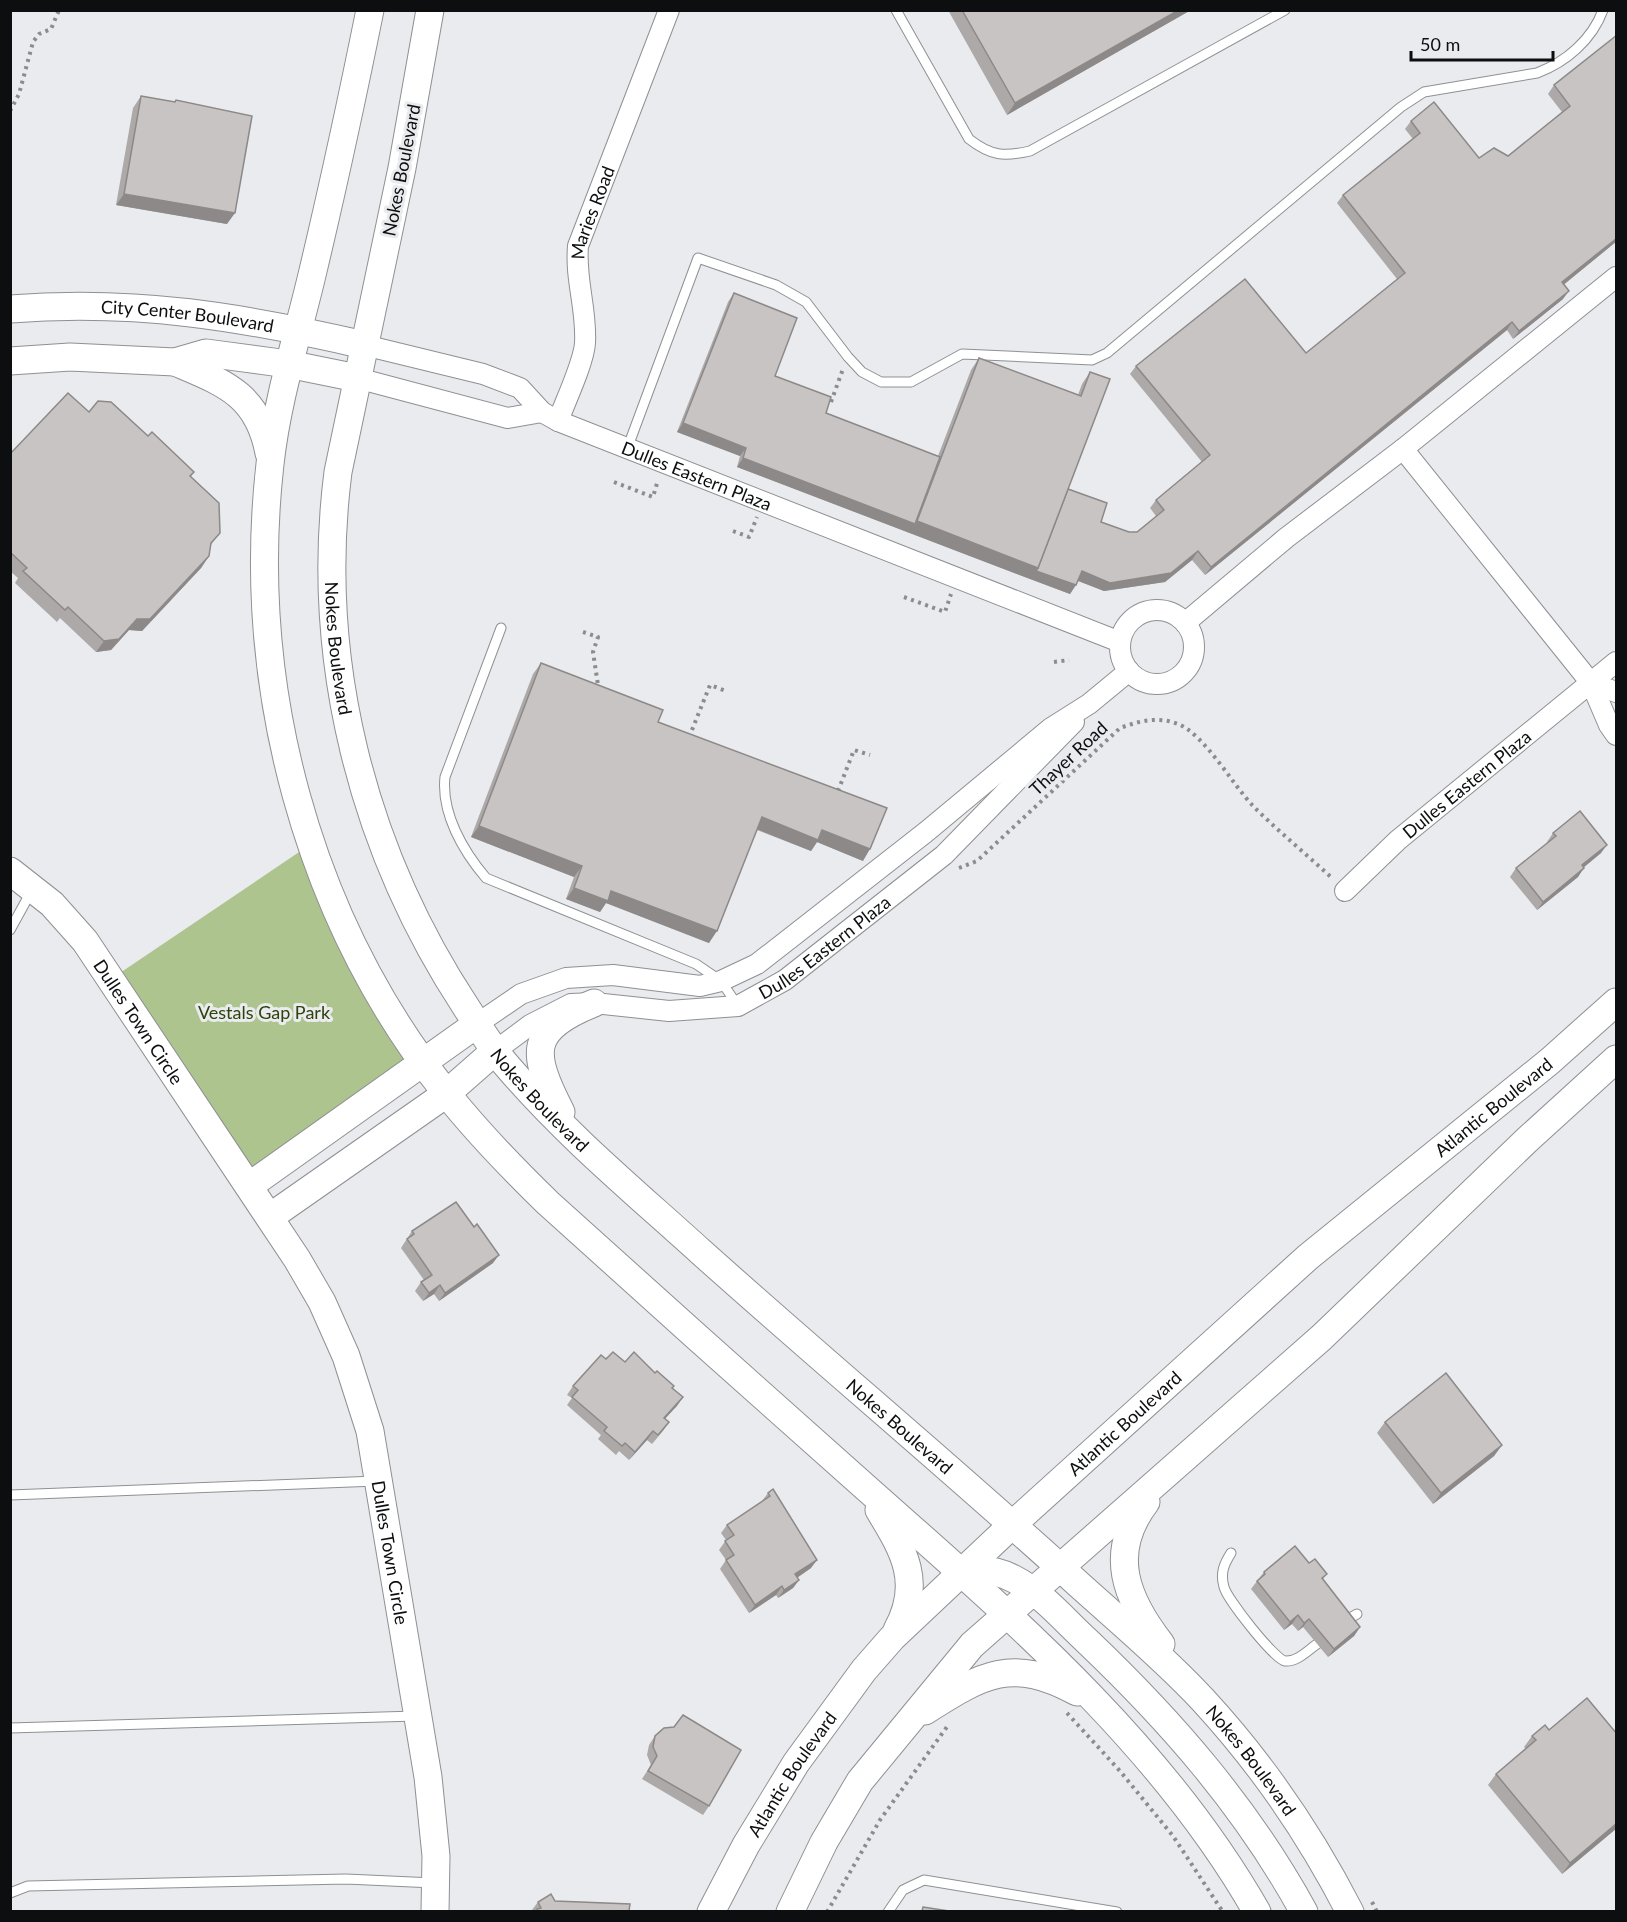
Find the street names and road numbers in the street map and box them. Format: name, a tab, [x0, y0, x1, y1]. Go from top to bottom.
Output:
street label: Nokes Boulevard	[377, 102, 425, 238]
street label: Maries Road	[566, 163, 619, 260]
street label: City Center Boulevard	[101, 295, 276, 337]
street label: Dulles Eastern Plaza	[619, 436, 775, 515]
street label: Nokes Boulevard	[321, 581, 357, 717]
street label: Thayer Road	[1024, 716, 1112, 800]
street label: Dulles Eastern Plaza	[1398, 725, 1535, 843]
street label: Dulles Eastern Plaza	[755, 891, 894, 1003]
street label: Dulles Town Circle	[89, 955, 188, 1088]
street label: Nokes Boulevard	[486, 1044, 594, 1156]
street label: Atlantic Boulevard	[1430, 1053, 1557, 1161]
street label: Atlantic Boulevard	[1063, 1366, 1186, 1480]
street label: Nokes Boulevard	[842, 1374, 958, 1478]
street label: Dulles Town Circle	[367, 1479, 413, 1626]
street label: Nokes Boulevard	[1202, 1700, 1301, 1820]
street label: Atlantic Boulevard	[743, 1707, 841, 1841]

